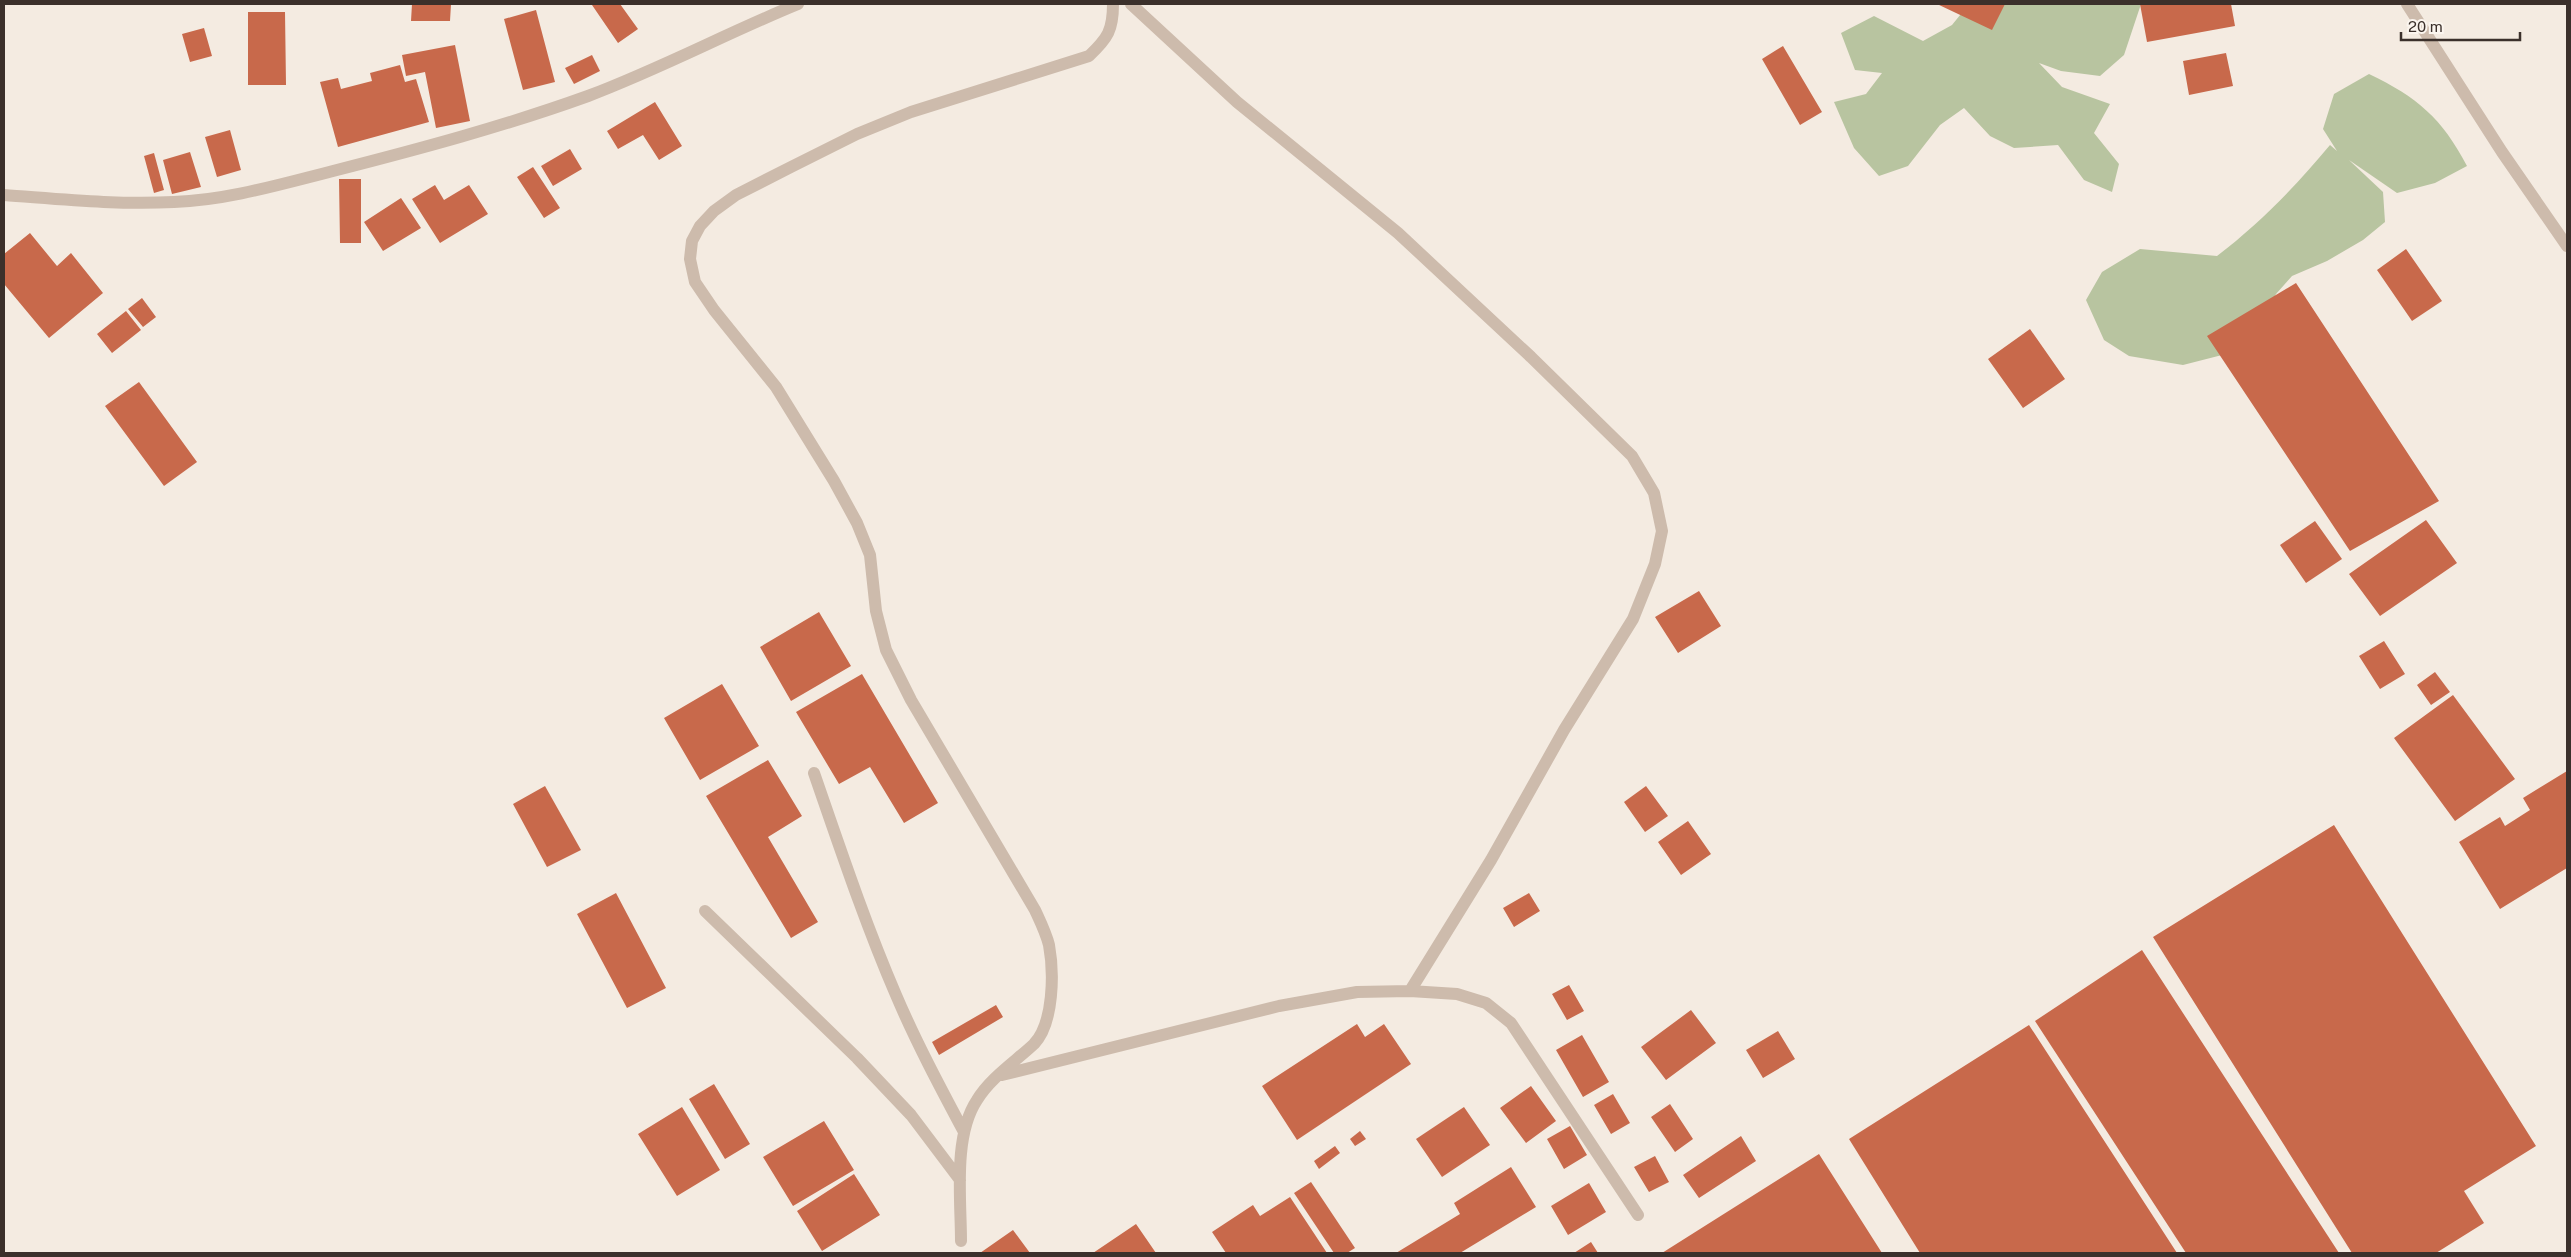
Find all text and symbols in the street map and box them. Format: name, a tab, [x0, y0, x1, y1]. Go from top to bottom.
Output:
scale bar	[2401, 10, 2520, 42]
text: 20 m	[2408, 18, 2443, 35]

